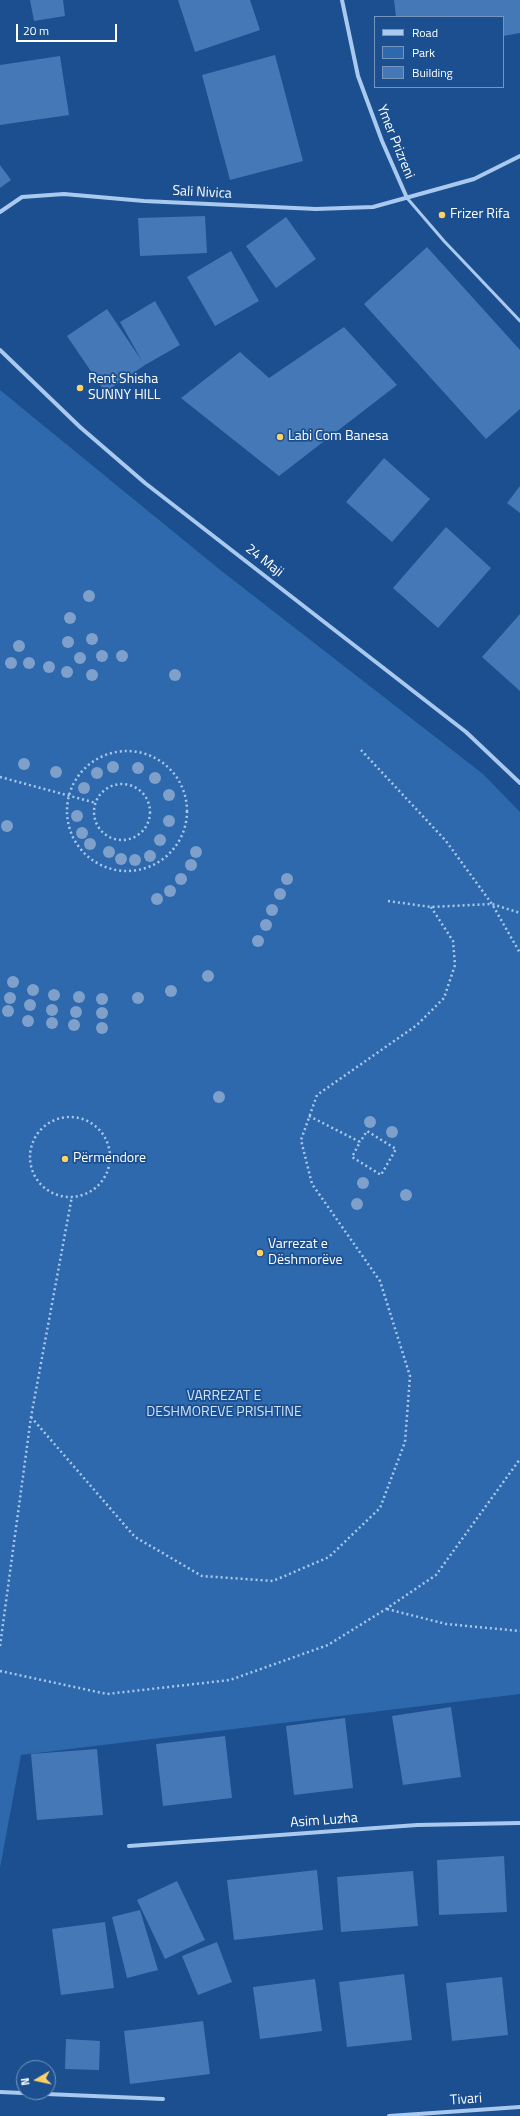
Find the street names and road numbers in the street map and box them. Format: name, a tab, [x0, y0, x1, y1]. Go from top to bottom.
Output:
street label: Ymer Prizreni	[373, 103, 417, 181]
street label: Sali Nivica	[172, 183, 232, 203]
street label: 24 Maji	[242, 541, 286, 581]
street label: Asim Luzha	[290, 1810, 358, 1832]
street label: Tivari	[449, 2091, 483, 2109]

